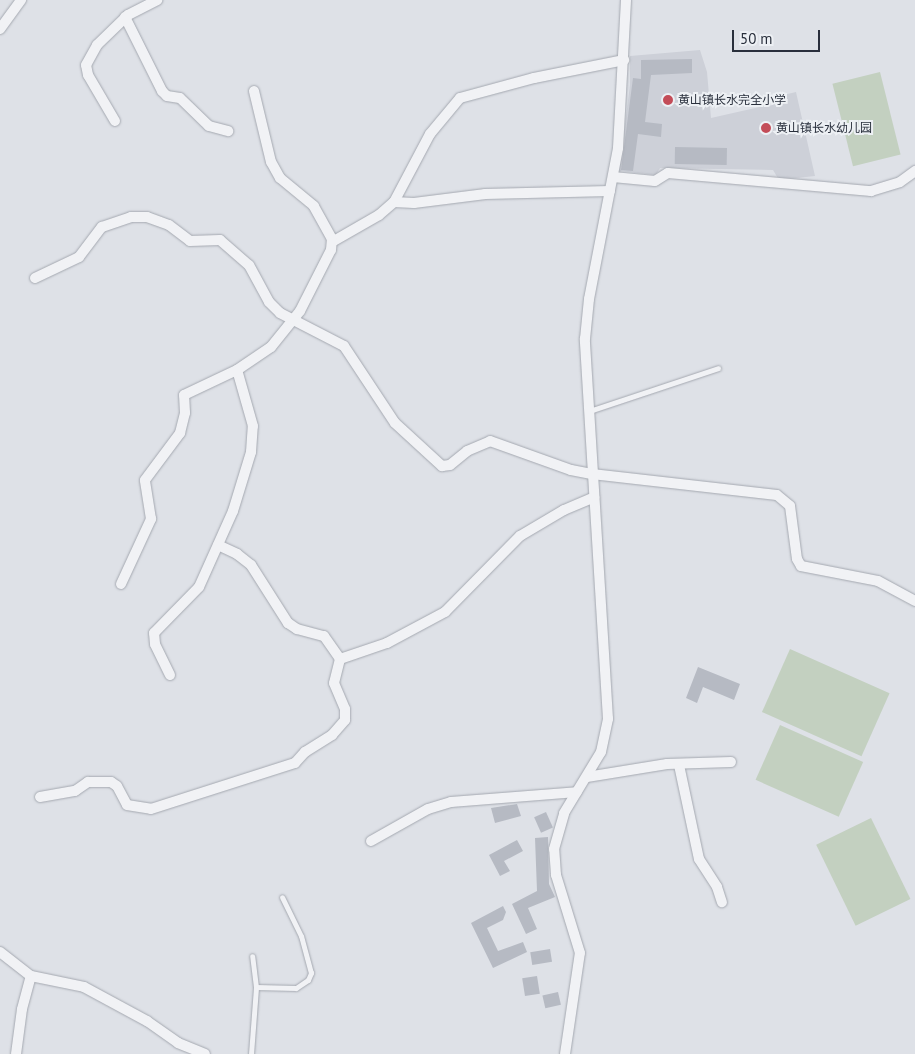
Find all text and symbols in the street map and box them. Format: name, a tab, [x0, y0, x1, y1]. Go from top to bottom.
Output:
scale bar	[735, 20, 822, 52]
text: 50 m	[740, 29, 773, 48]
place label: 黄山镇长水完全小学	[678, 93, 786, 107]
marker: 黄山镇长水完全小学	[662, 94, 674, 106]
place label: 黄山镇长水幼儿园	[776, 121, 872, 135]
marker: 黄山镇长水幼儿园	[760, 122, 772, 134]

